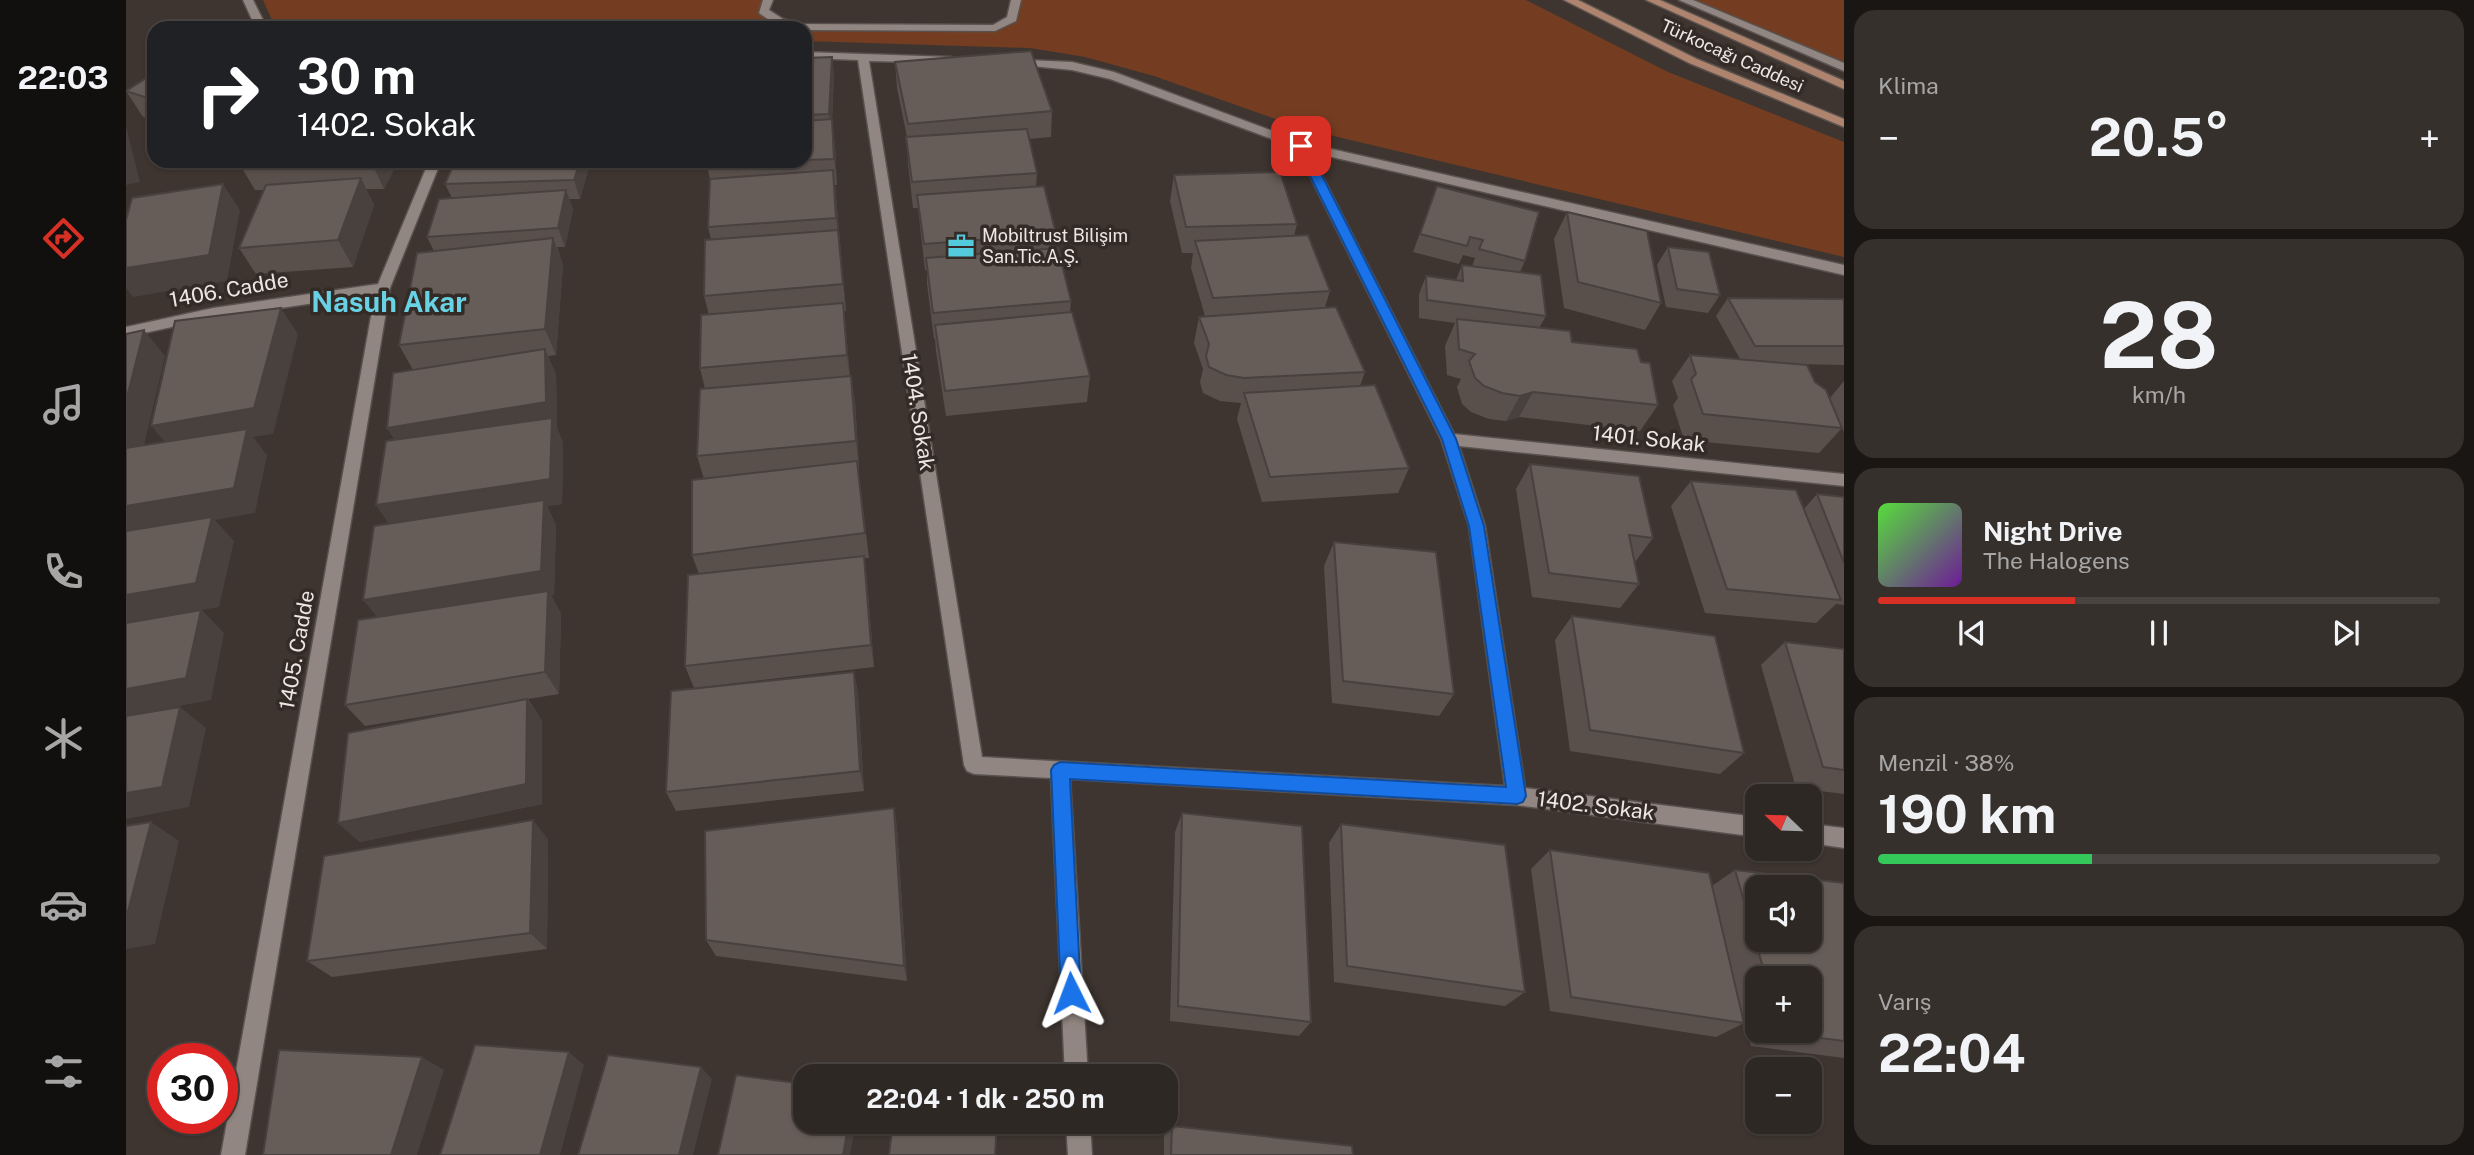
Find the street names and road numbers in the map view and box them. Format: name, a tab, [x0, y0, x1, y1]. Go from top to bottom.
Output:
street label: Türkocağı Caddesi	[1658, 15, 1807, 96]
street label: 1406. Cadde	[168, 267, 290, 312]
street label: 1404. Sokak	[897, 352, 940, 473]
street label: 1401. Sokak	[1591, 420, 1707, 457]
street label: 1405. Cadde	[274, 588, 319, 711]
street label: 1402. Sokak	[1536, 786, 1656, 825]

